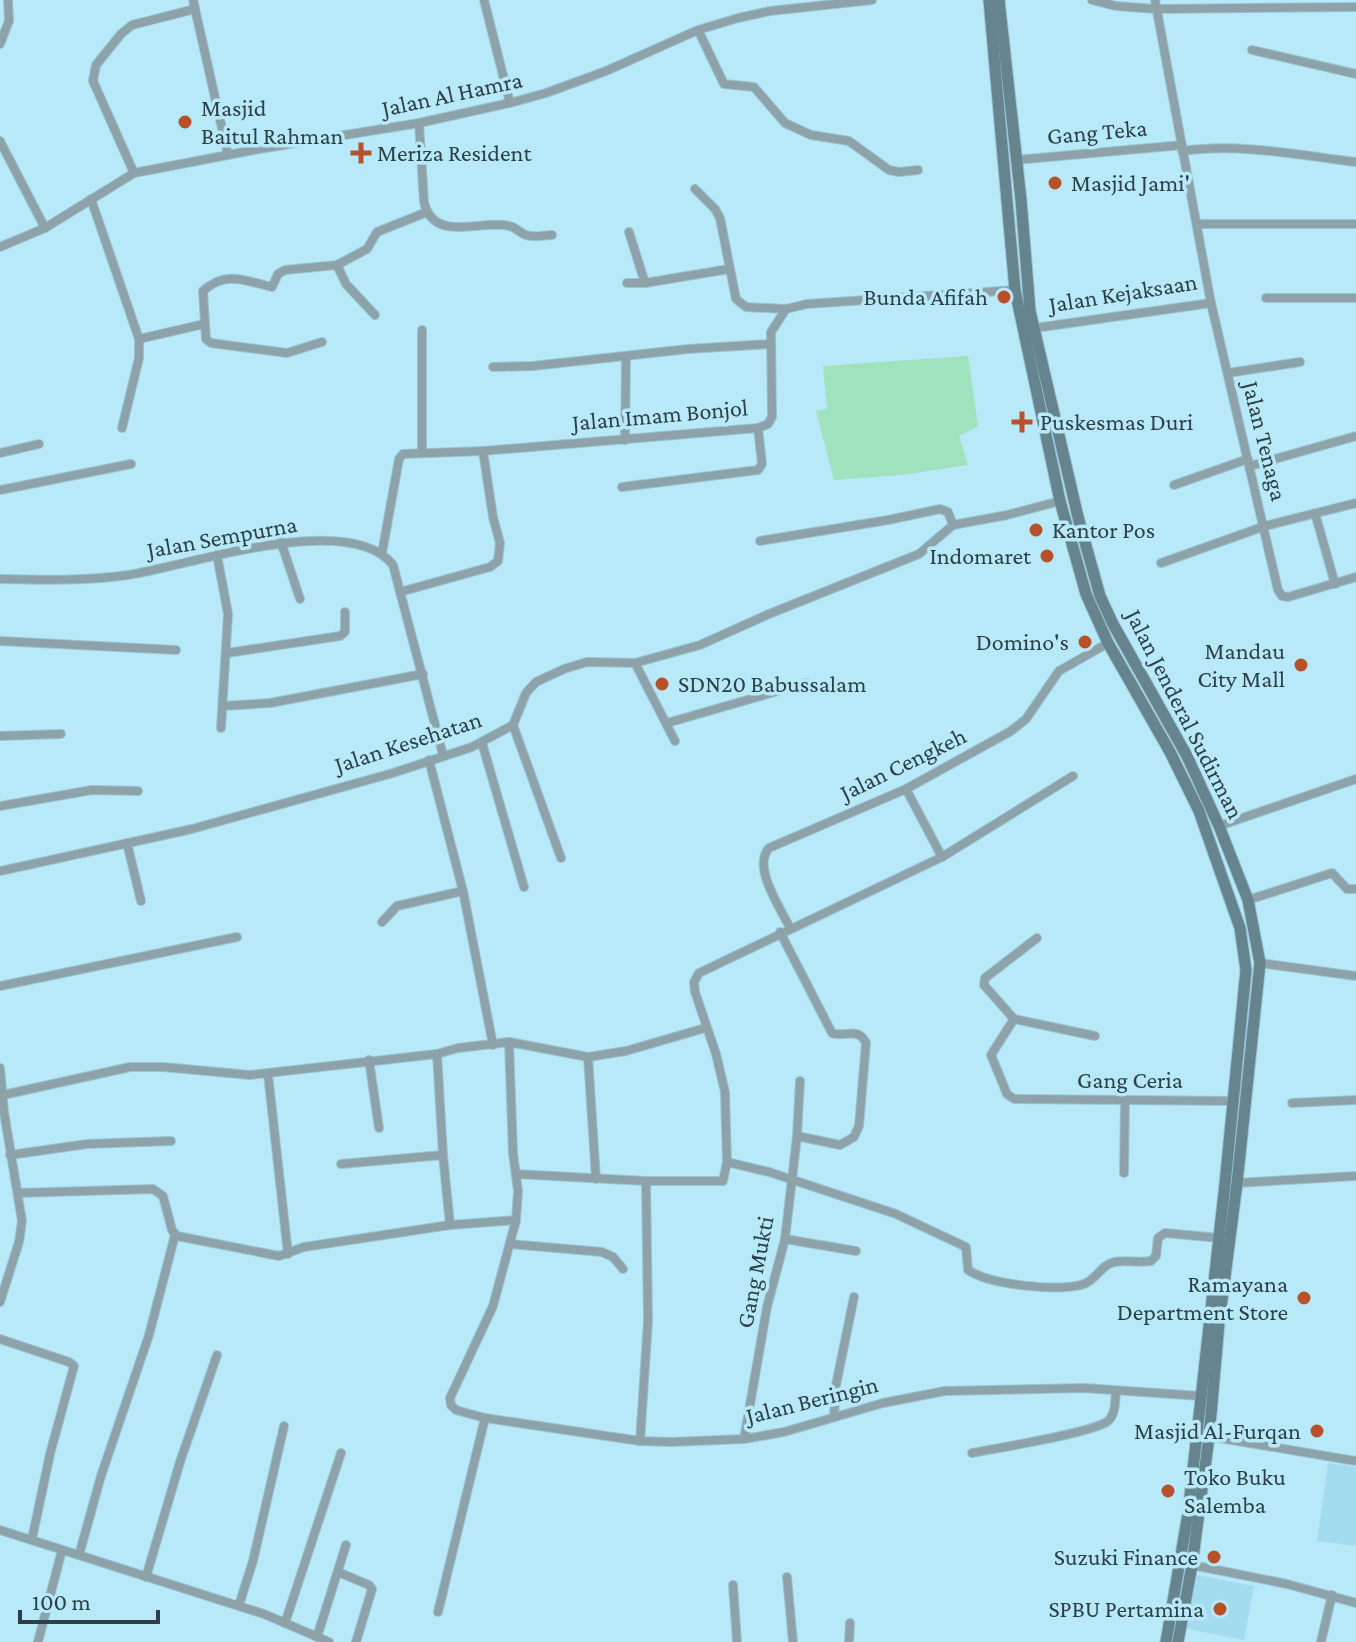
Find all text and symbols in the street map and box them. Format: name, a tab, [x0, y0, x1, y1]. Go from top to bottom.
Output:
street label: Jalan Al Hamra	[377, 65, 525, 122]
place label: Masjid Baitul Rahman	[201, 94, 344, 149]
marker: Masjid Baitul Rahman	[176, 113, 194, 131]
street label: Gang Teka	[1046, 114, 1148, 149]
place label: Meriza Resident	[377, 139, 532, 166]
marker: Meriza Resident	[352, 144, 370, 162]
place label: Masjid Jami'	[1071, 169, 1190, 196]
marker: Masjid Jami'	[1046, 174, 1064, 192]
street label: Jalan Kejaksaan	[1045, 267, 1199, 318]
place label: Bunda Afifah	[863, 283, 988, 310]
marker: Bunda Afifah	[995, 288, 1013, 306]
street label: Jalan Tenaga	[1237, 376, 1293, 503]
street label: Jalan Imam Bonjol	[569, 393, 749, 436]
place label: Puskesmas Duri	[1040, 408, 1193, 435]
marker: Puskesmas Duri	[1011, 411, 1033, 433]
street label: Jalan Sempurna	[143, 510, 299, 563]
place label: Kantor Pos	[1052, 516, 1155, 543]
marker: Kantor Pos	[1027, 521, 1045, 539]
place label: Indomaret	[929, 542, 1032, 569]
marker: Indomaret	[1038, 547, 1056, 565]
street label: Jalan Jenderal Sudirman	[1120, 603, 1250, 823]
place label: Domino's	[976, 628, 1069, 655]
marker: Domino's	[1076, 633, 1094, 651]
place label: Mandau City Mall	[1198, 637, 1285, 692]
marker: Mandau City Mall	[1292, 656, 1310, 674]
place label: SDN20 Babussalam	[678, 670, 866, 697]
marker: SDN20 Babussalam	[653, 675, 671, 693]
street label: Jalan Kesehatan	[329, 705, 485, 779]
street label: Jalan Cengkeh	[834, 721, 970, 807]
street label: Gang Ceria	[1077, 1066, 1183, 1093]
street label: Gang Mukti	[730, 1214, 779, 1330]
place label: Ramayana Department Store	[1117, 1270, 1288, 1325]
marker: Ramayana Department Store	[1295, 1289, 1313, 1307]
street label: Jalan Beringin	[741, 1370, 881, 1429]
place label: Masjid Al-Furqan	[1134, 1417, 1301, 1444]
marker: Masjid Al-Furqan	[1308, 1422, 1326, 1440]
place label: Toko Buku Salemba	[1184, 1463, 1286, 1518]
marker: Toko Buku Salemba	[1159, 1482, 1177, 1500]
place label: Suzuki Finance	[1054, 1543, 1198, 1570]
marker: Suzuki Finance	[1205, 1548, 1223, 1566]
scale bar	[20, 1574, 158, 1624]
text: 100 m	[32, 1588, 91, 1615]
place label: SPBU Pertamina	[1048, 1595, 1204, 1622]
marker: SPBU Pertamina	[1211, 1600, 1229, 1618]

